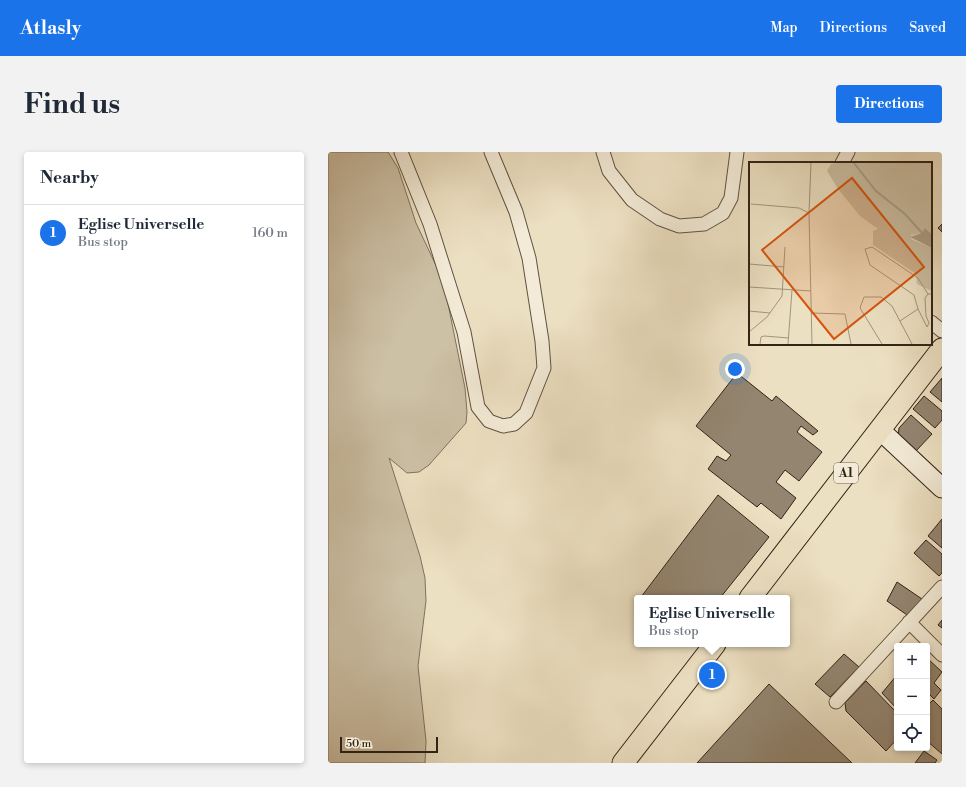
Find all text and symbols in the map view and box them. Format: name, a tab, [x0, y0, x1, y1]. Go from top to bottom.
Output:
text: Atlasly	[20, 16, 81, 40]
text: Map	[770, 19, 798, 37]
text: Directions	[820, 19, 887, 37]
text: Saved	[909, 19, 946, 37]
button: Directions	[836, 85, 942, 123]
text: Find us	[24, 87, 120, 122]
inset map	[749, 162, 932, 345]
text: Nearby	[40, 167, 99, 189]
text: Eglise Universelle	[78, 215, 204, 234]
text: 1	[50, 225, 56, 241]
text: 160 m	[252, 225, 288, 241]
text: Bus stop	[78, 234, 128, 250]
your location	[725, 359, 745, 379]
road number: A1	[834, 463, 858, 483]
popup	[634, 595, 790, 647]
text: Eglise Universelle	[649, 604, 775, 623]
text: Bus stop	[649, 623, 699, 639]
map controls	[894, 643, 930, 751]
button: +	[894, 643, 930, 679]
pin: 1	[699, 660, 725, 690]
button: −	[894, 679, 930, 715]
button: locate	[894, 715, 930, 751]
scale bar	[340, 735, 438, 754]
text: 50 m	[346, 737, 371, 751]

